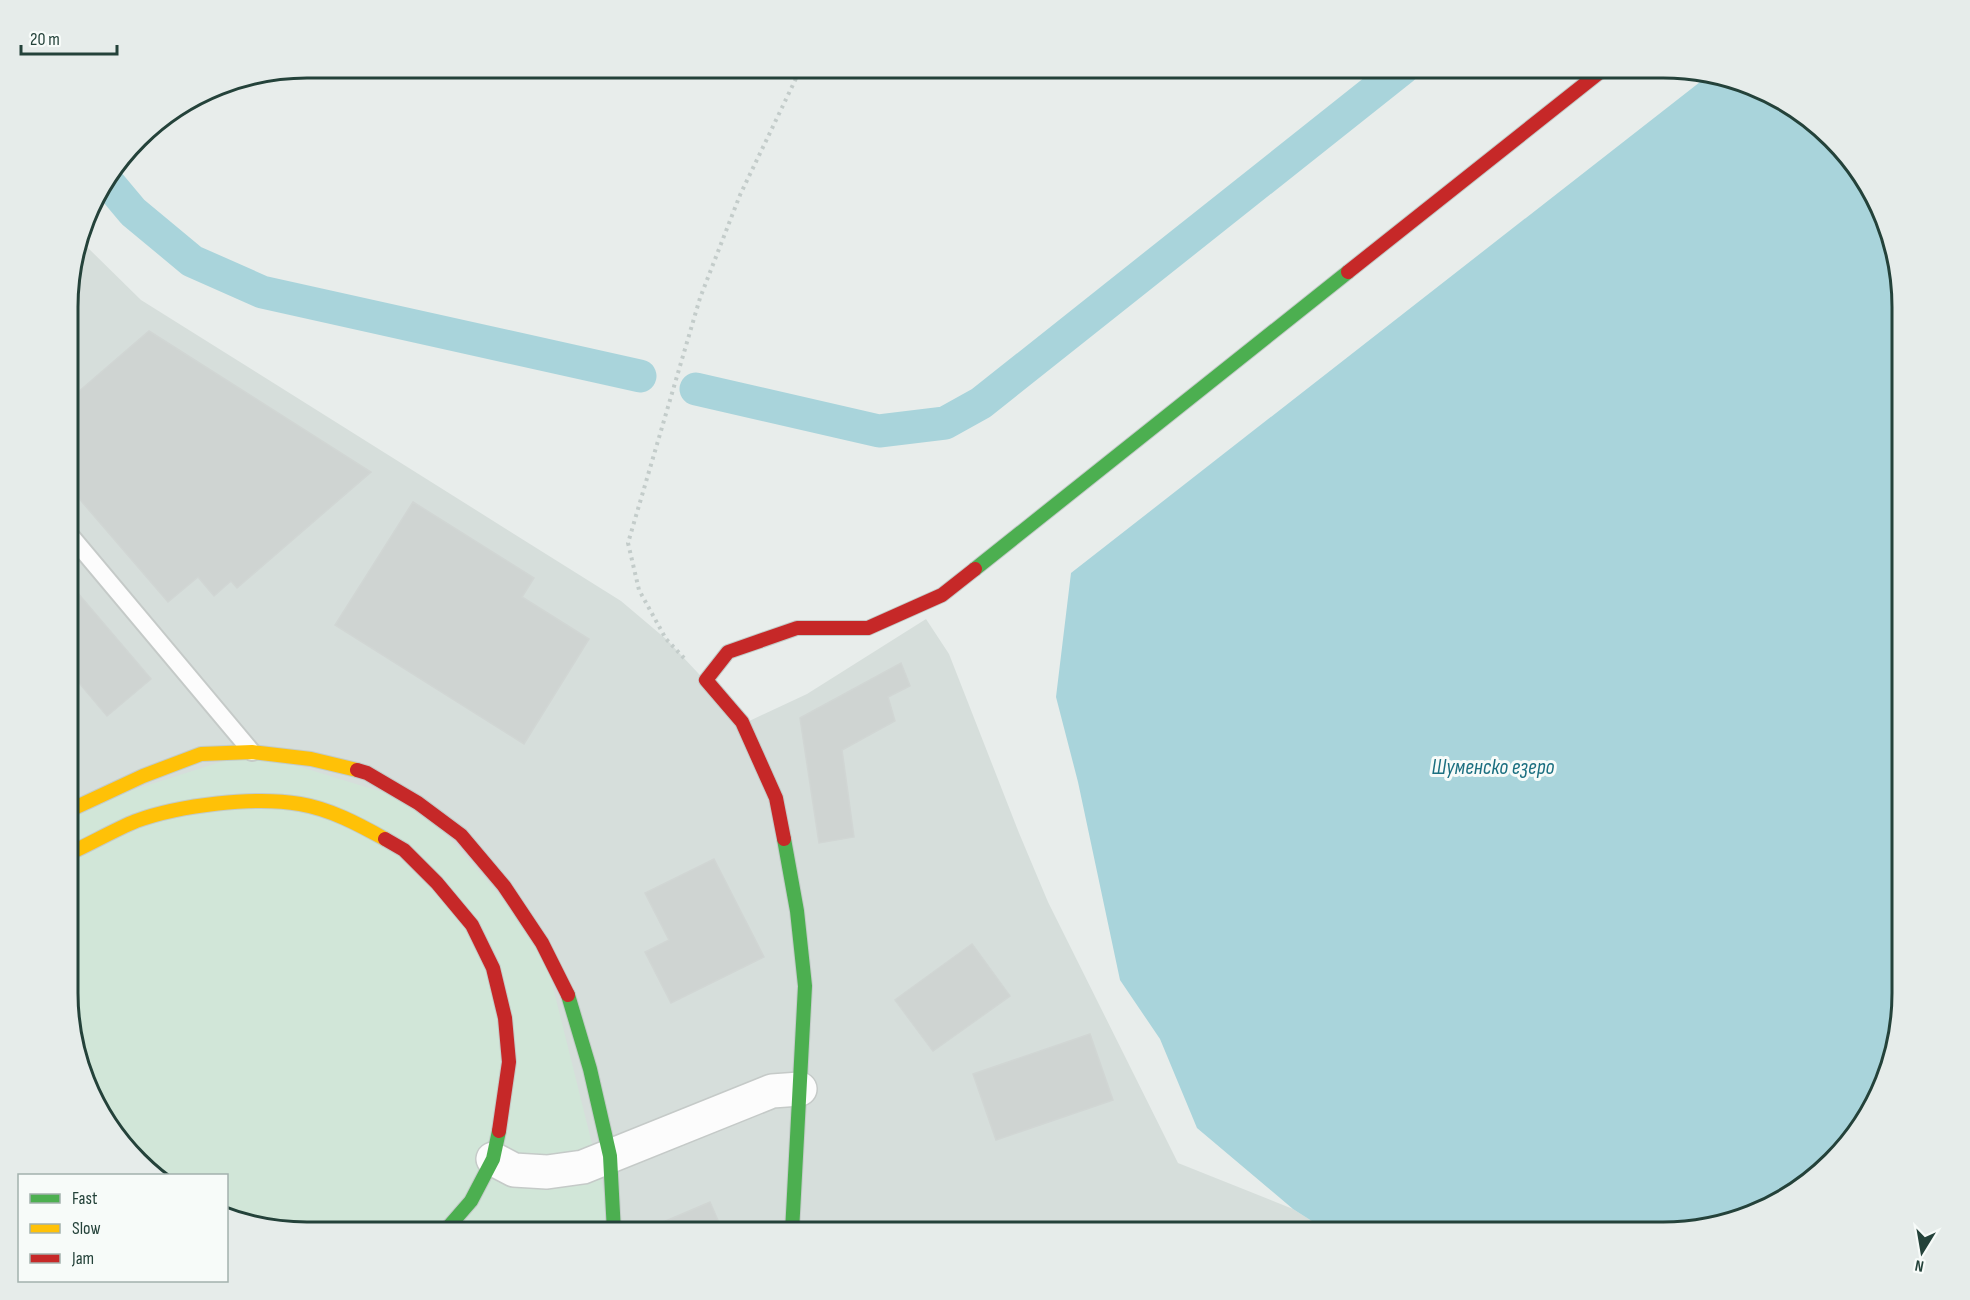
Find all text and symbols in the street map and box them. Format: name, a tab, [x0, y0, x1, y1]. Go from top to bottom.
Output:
scale bar	[21, 18, 117, 56]
text: 20 m	[30, 29, 60, 50]
water label: Шуменско езеро	[1431, 754, 1555, 781]
legend	[18, 1174, 228, 1282]
text: Fast	[72, 1188, 98, 1209]
text: Slow	[72, 1218, 101, 1239]
north arrow	[1892, 1222, 1952, 1282]
text: Jam	[71, 1248, 94, 1269]
text: N	[1913, 1255, 1925, 1275]

